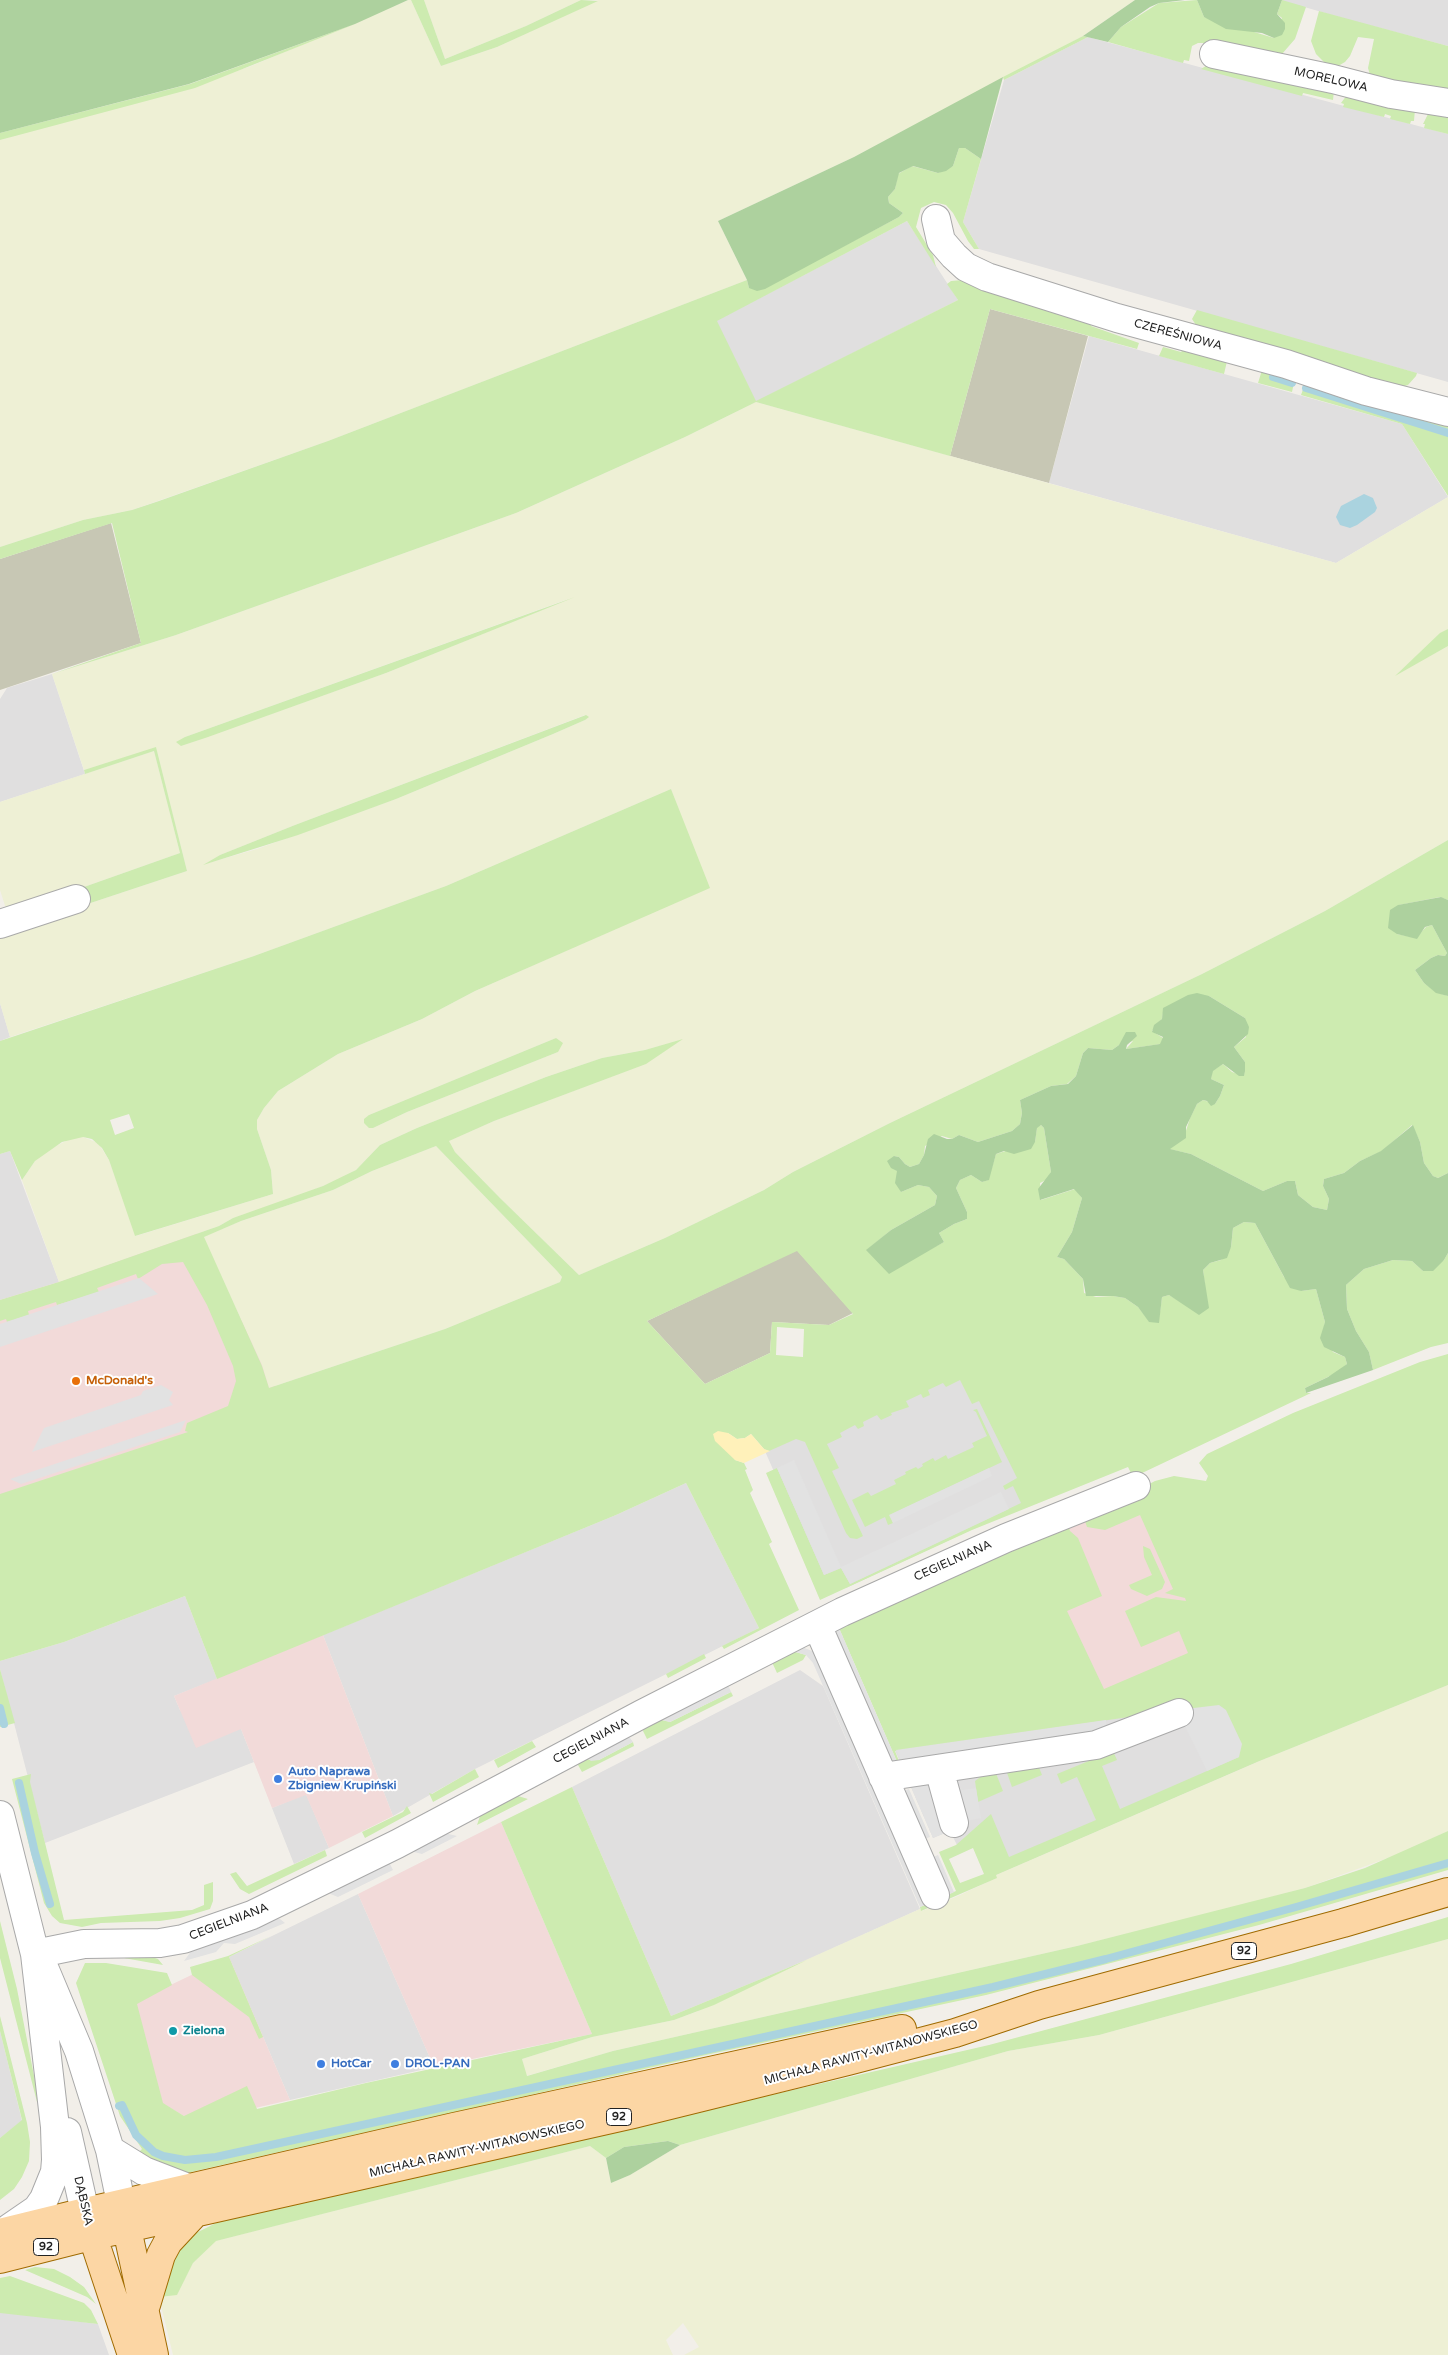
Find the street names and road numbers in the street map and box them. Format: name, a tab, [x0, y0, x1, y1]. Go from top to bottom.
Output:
street label: MORELOWA	[1293, 65, 1369, 95]
street label: CZEREŚNIOWA	[1132, 316, 1224, 354]
street label: CEGIELNIANA	[912, 1537, 994, 1585]
street label: CEGIELNIANA	[551, 1715, 631, 1767]
street label: CEGIELNIANA	[187, 1900, 271, 1944]
road number: 92	[1232, 1942, 1256, 1960]
street label: MICHAŁA RAWITY-WITANOWSKIEGO	[763, 2017, 979, 2089]
road number: 92	[606, 2108, 632, 2126]
street label: MICHAŁA RAWITY-WITANOWSKIEGO	[368, 2117, 586, 2181]
street label: DĄBSKA	[70, 2175, 96, 2227]
road number: 92	[34, 2238, 58, 2256]

